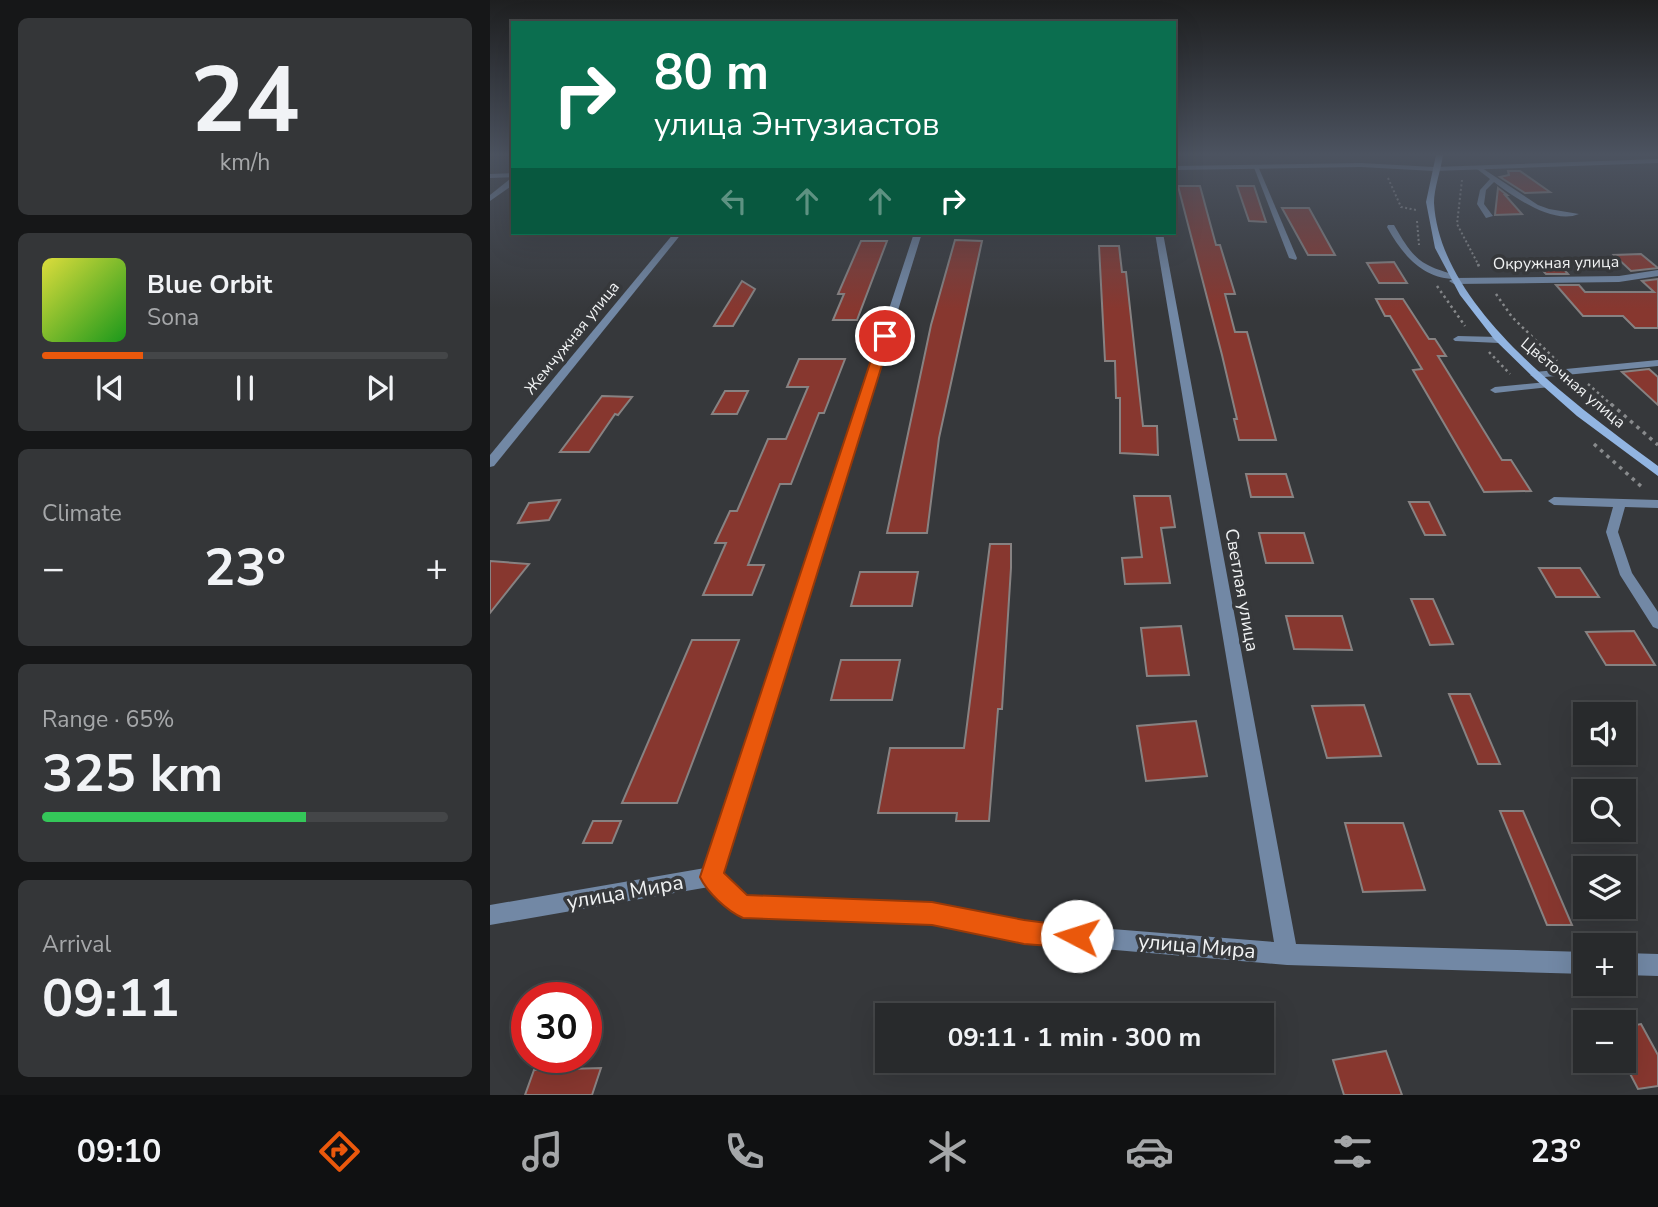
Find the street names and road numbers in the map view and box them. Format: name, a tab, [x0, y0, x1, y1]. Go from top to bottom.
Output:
street label: Окружная улица	[1493, 251, 1619, 275]
street label: Жемчужная улица	[519, 277, 625, 399]
street label: Цветочная улица	[1516, 333, 1630, 433]
street label: Светлая улица	[1219, 527, 1265, 653]
street label: улица Мира	[564, 868, 686, 916]
street label: улица Мира	[1137, 927, 1257, 965]

